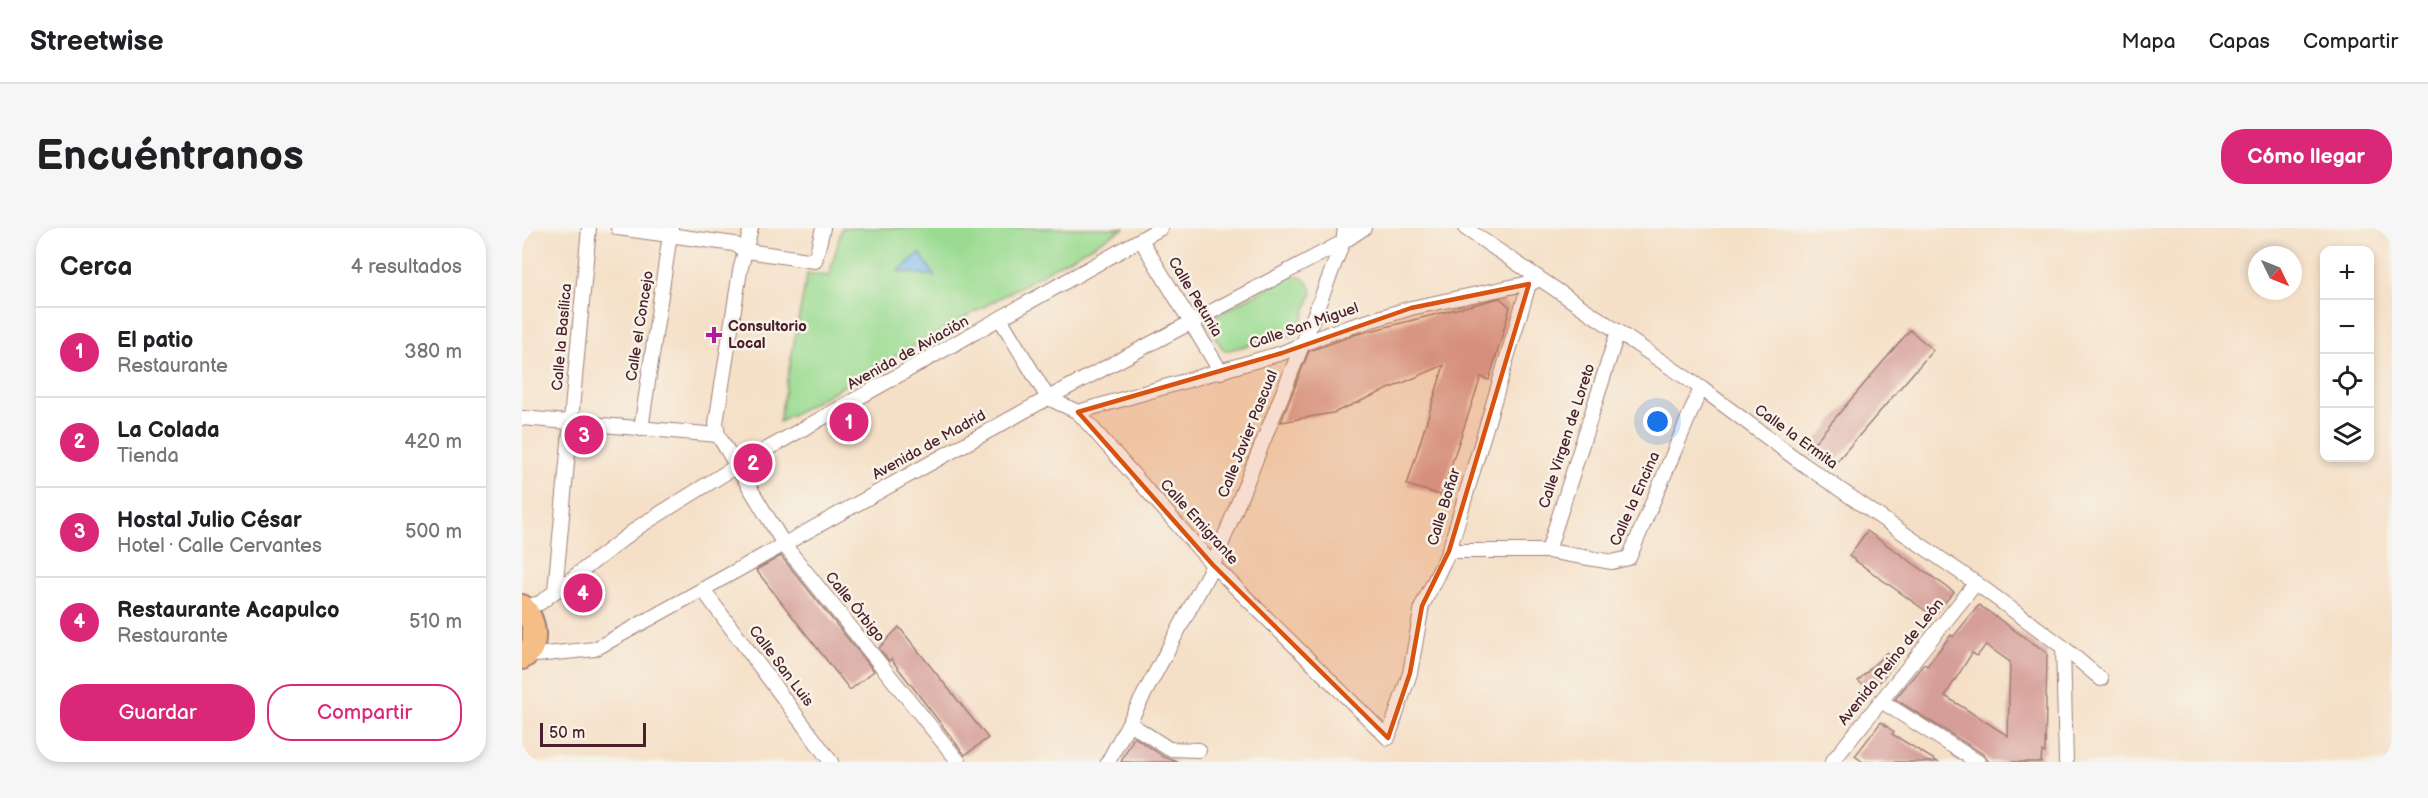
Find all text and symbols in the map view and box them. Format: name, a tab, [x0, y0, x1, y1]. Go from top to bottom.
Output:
text: Streetwise	[30, 25, 163, 58]
text: Mapa	[2122, 29, 2176, 54]
text: Capas	[2209, 29, 2270, 54]
text: Compartir	[2303, 29, 2398, 54]
button: Cómo llegar	[2221, 129, 2392, 184]
text: Encuéntranos	[36, 131, 304, 182]
north arrow	[2248, 246, 2302, 300]
map controls	[2320, 246, 2374, 462]
button: +	[2320, 246, 2374, 300]
text: Cerca	[60, 252, 132, 283]
street label: Calle Petunia	[1164, 254, 1226, 340]
text: 4 resultados	[351, 255, 462, 279]
street label: Calle el Concejo	[622, 269, 658, 383]
street label: Calle la Basílica	[548, 283, 576, 391]
street label: Calle San Miguel	[1247, 298, 1361, 354]
button: −	[2320, 300, 2374, 354]
street label: Avenida de Aviación	[844, 312, 972, 394]
place label: Consultorio Local	[728, 317, 807, 353]
marker: Consultorio Local	[705, 326, 723, 344]
text: El patio	[117, 327, 193, 354]
text: 1	[75, 340, 84, 364]
text: 380 m	[404, 340, 462, 364]
text: Restaurante	[117, 354, 228, 378]
button: locate	[2320, 354, 2374, 408]
street label: Calle Virgen de Loreto	[1535, 361, 1599, 511]
street label: Calle Javier Pascual	[1214, 367, 1282, 501]
pin: 1	[830, 400, 868, 444]
street label: Calle la Ermita	[1751, 400, 1841, 474]
street label: Avenida de Madrid	[869, 406, 989, 484]
your location	[1643, 407, 1672, 436]
button: layers	[2320, 408, 2374, 462]
pin: 3	[564, 412, 604, 458]
text: La Colada	[117, 417, 220, 444]
text: 2	[74, 430, 85, 454]
text: 420 m	[404, 430, 462, 454]
pin: 2	[734, 440, 772, 486]
text: Tienda	[117, 444, 179, 468]
street label: Calle la Encina	[1606, 449, 1664, 549]
street label: Calle Boñar	[1423, 465, 1465, 548]
street label: Calle Emigrante	[1156, 475, 1242, 569]
text: Hostal Julio César	[117, 507, 302, 534]
text: 3	[74, 520, 85, 544]
text: 500 m	[405, 520, 462, 544]
text: Hotel · Calle Cervantes	[117, 534, 322, 558]
street label: Calle Órbigo	[821, 568, 889, 646]
pin: 4	[564, 570, 602, 616]
street label: Avenida Reino de León	[1834, 595, 1948, 729]
text: Restaurante Acapulco	[117, 597, 339, 624]
text: 4	[74, 610, 85, 634]
text: 510 m	[409, 610, 462, 634]
street label: Calle San Luis	[744, 622, 818, 711]
text: Restaurante	[117, 624, 228, 648]
button: Guardar	[60, 684, 255, 741]
button: Compartir	[267, 684, 462, 741]
scale bar	[540, 720, 646, 748]
text: 50 m	[549, 724, 585, 743]

